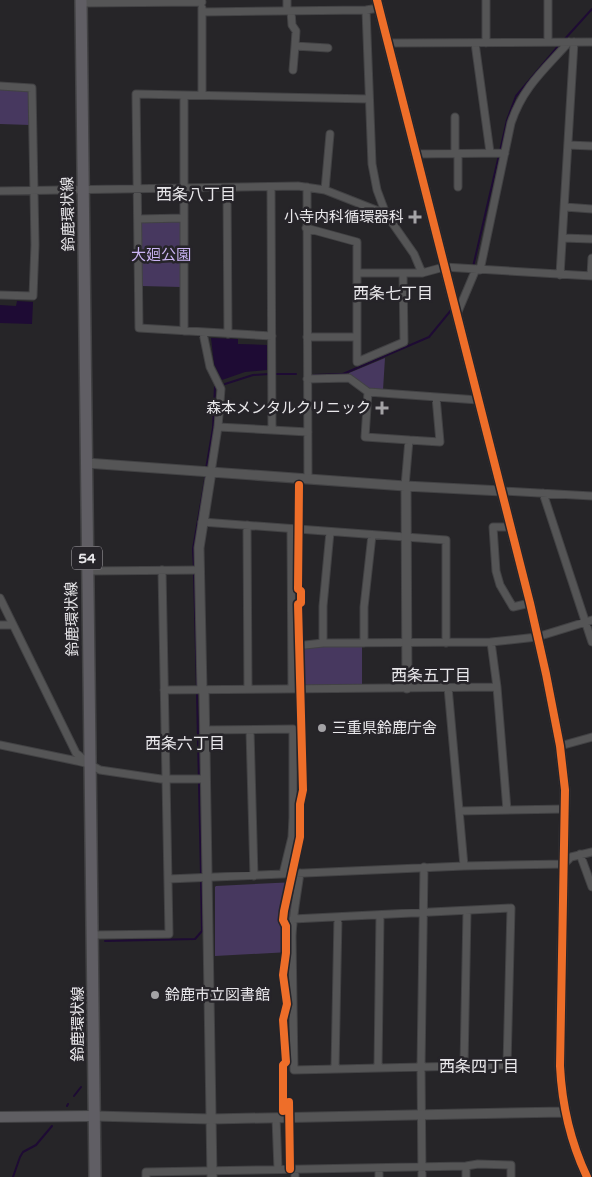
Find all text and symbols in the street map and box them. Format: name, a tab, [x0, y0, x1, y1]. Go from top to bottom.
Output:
street label: 鈴鹿環状線	[58, 176, 78, 252]
district label: 西条八丁目	[156, 185, 236, 205]
place label: 小寺内科循環器科	[284, 208, 404, 226]
marker: 小寺内科循環器科	[408, 210, 422, 224]
park label: 大廻公園	[131, 246, 191, 264]
district label: 西条七丁目	[353, 284, 433, 304]
place label: 森本メンタルクリニック	[206, 399, 371, 417]
marker: 森本メンタルクリニック	[375, 401, 389, 415]
road number: 54	[72, 546, 102, 570]
street label: 鈴鹿環状線	[62, 581, 82, 657]
district label: 西条五丁目	[391, 666, 471, 686]
place label: 三重県鈴鹿庁舎	[332, 719, 437, 737]
marker: 三重県鈴鹿庁舎	[316, 722, 328, 734]
district label: 西条六丁目	[145, 734, 225, 754]
street label: 鈴鹿環状線	[69, 986, 87, 1062]
place label: 鈴鹿市立図書館	[165, 986, 270, 1004]
marker: 鈴鹿市立図書館	[149, 989, 161, 1001]
district label: 西条四丁目	[439, 1057, 519, 1077]

